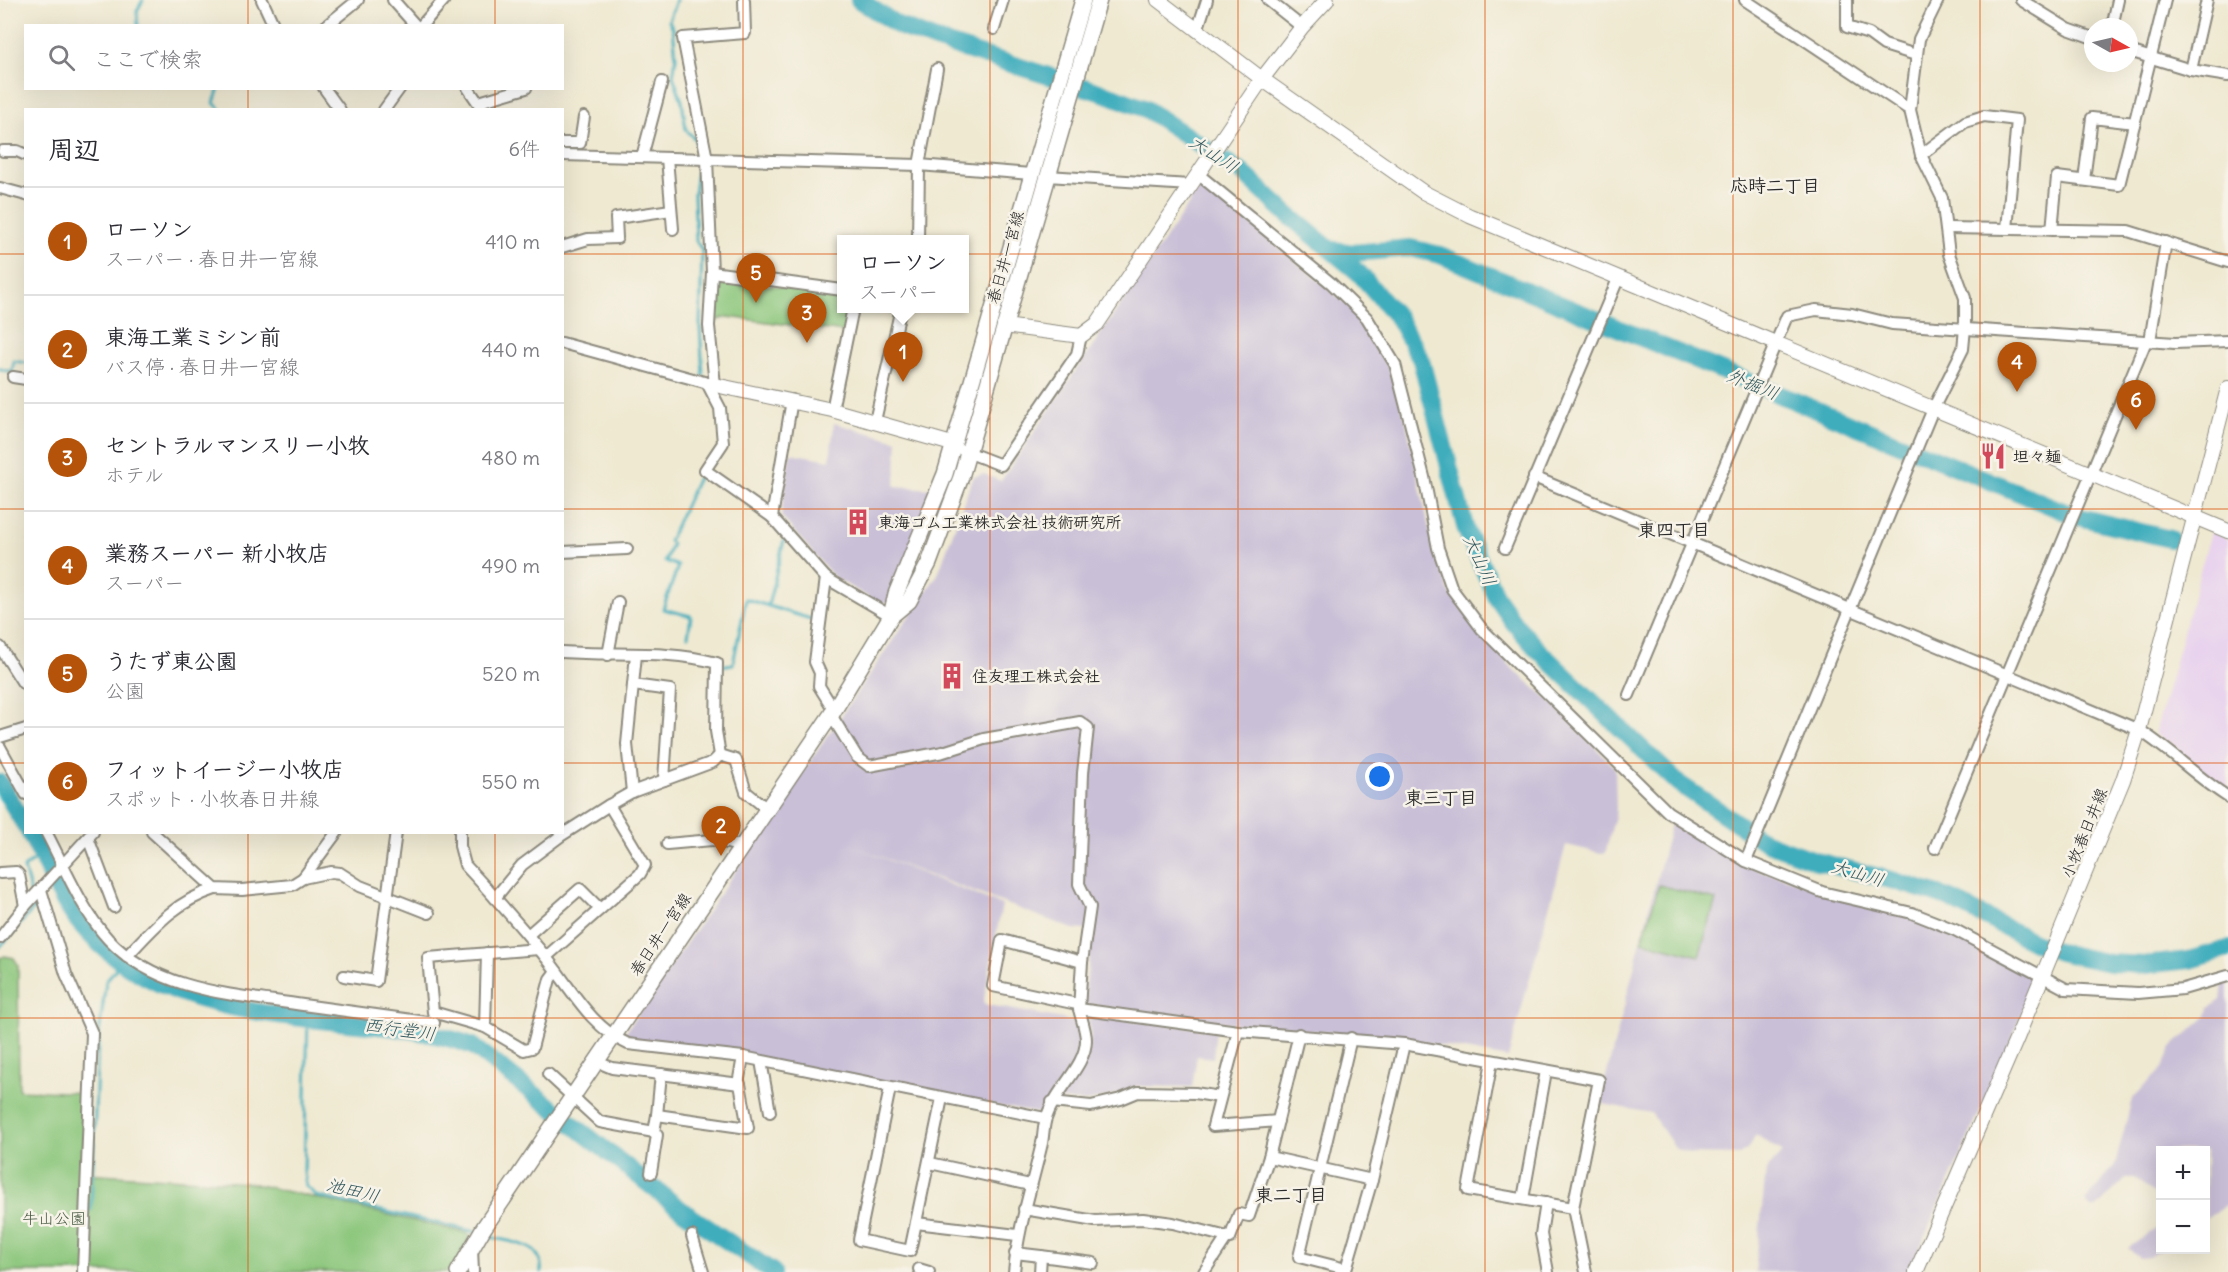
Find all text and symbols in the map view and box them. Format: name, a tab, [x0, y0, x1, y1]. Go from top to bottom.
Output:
north arrow	[2084, 18, 2138, 72]
search box	[24, 24, 564, 90]
icon: search	[45, 41, 78, 74]
text: ここで検索	[93, 45, 203, 73]
water label: 大山川	[1185, 130, 1243, 178]
text: 周辺	[48, 133, 100, 166]
text: 6件	[508, 136, 540, 161]
district label: 応時二丁目	[1730, 174, 1820, 197]
street label: 春日井一宮線	[982, 208, 1028, 306]
text: ローソン	[105, 215, 193, 243]
text: 1	[64, 229, 71, 254]
text: 410 m	[485, 229, 540, 254]
popup	[837, 235, 969, 313]
text: スーパー · 春日井一宮線	[105, 246, 318, 271]
text: ローソン	[859, 248, 947, 276]
pin: 5	[736, 254, 776, 303]
text: スーパー	[859, 279, 938, 304]
pin: 3	[788, 294, 826, 343]
text: 東海工業ミシン前	[105, 323, 281, 351]
pin: 1	[884, 332, 922, 382]
text: 2	[62, 337, 73, 362]
text: 440 m	[481, 337, 540, 362]
pin: 4	[1998, 342, 2036, 392]
text: バス停 · 春日井一宮線	[105, 354, 299, 379]
water label: 外掘川	[1724, 363, 1782, 405]
pin: 6	[2116, 380, 2156, 430]
text: セントラルマンスリー小牧	[105, 431, 369, 459]
restaurant icon: 坦々麺	[1978, 441, 2008, 471]
text: 3	[62, 445, 73, 470]
text: 480 m	[481, 445, 540, 470]
place label: 坦々麺	[2013, 446, 2061, 466]
text: ホテル	[105, 462, 164, 487]
building icon: 東海ゴム工業株式会社 技術研究所	[843, 507, 873, 537]
place label: 東海ゴム工業株式会社 技術研究所	[878, 512, 1122, 532]
district label: 東四丁目	[1638, 518, 1710, 541]
water label: 大山川	[1459, 531, 1501, 589]
text: 業務スーパー 新小牧店	[105, 539, 329, 567]
text: 4	[62, 553, 73, 578]
text: 490 m	[481, 553, 540, 578]
text: スーパー	[105, 570, 184, 595]
text: うたず東公園	[105, 647, 237, 675]
text: 5	[62, 661, 73, 686]
text: 520 m	[482, 661, 540, 686]
building icon: 住友理工株式会社	[937, 661, 967, 691]
place label: 住友理工株式会社	[972, 666, 1100, 686]
text: 公園	[105, 678, 145, 703]
text: フィットイージー小牧店	[105, 755, 344, 783]
your location	[1365, 762, 1394, 791]
text: 6	[62, 769, 73, 794]
text: 550 m	[482, 769, 540, 794]
street label: 小牧春日井線	[2057, 785, 2111, 881]
text: スポット · 小牧春日井線	[105, 786, 319, 811]
district label: 東三丁目	[1405, 786, 1477, 809]
pin: 2	[702, 806, 740, 856]
water label: 大山川	[1829, 855, 1887, 891]
street label: 春日井一宮線	[625, 889, 695, 979]
water label: 西行堂川	[363, 1013, 437, 1045]
map controls	[2156, 1146, 2210, 1254]
button: +	[2156, 1146, 2210, 1200]
water label: 池田川	[324, 1172, 382, 1208]
district label: 東二丁目	[1255, 1183, 1327, 1206]
button: −	[2156, 1200, 2210, 1254]
park label: 牛山公園	[22, 1208, 86, 1228]

